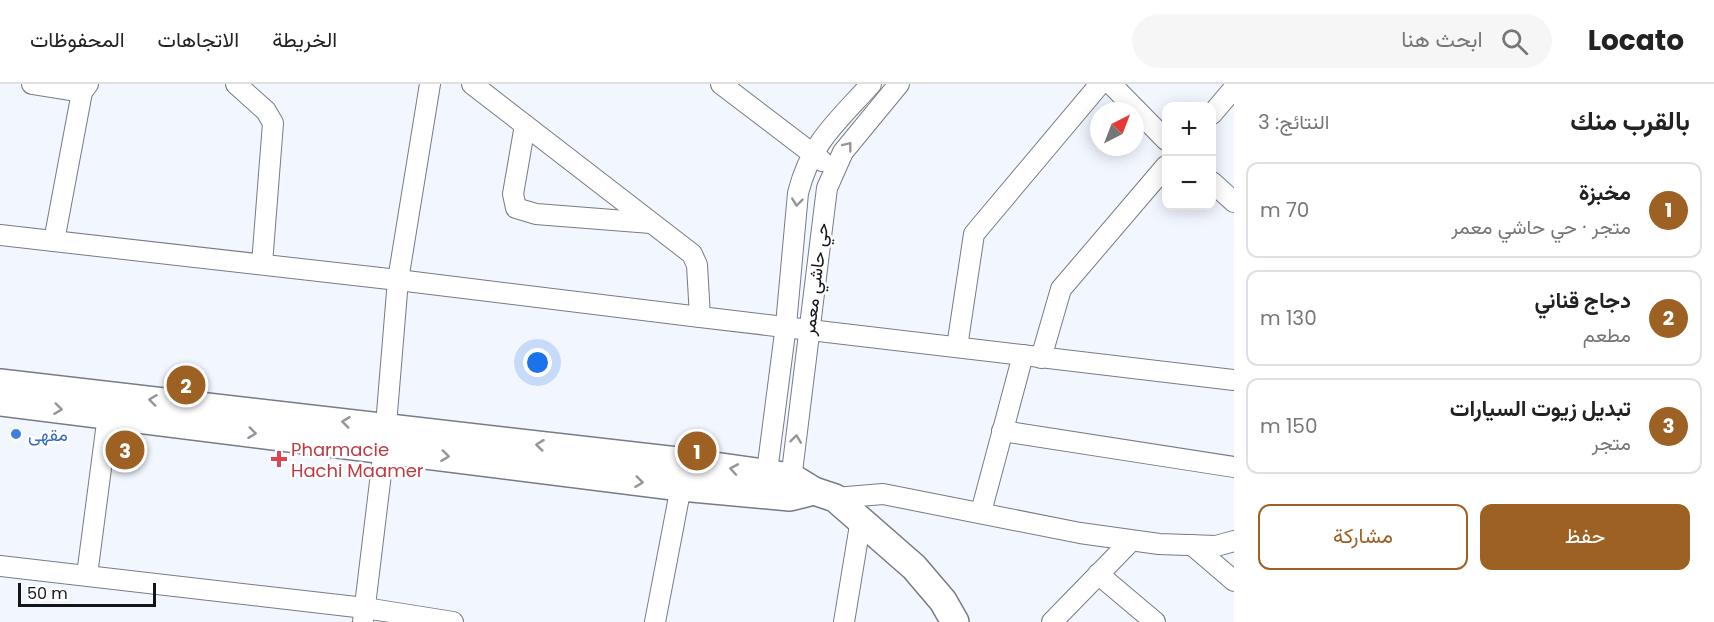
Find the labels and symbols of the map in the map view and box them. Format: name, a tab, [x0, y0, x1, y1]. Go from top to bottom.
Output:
north arrow	[1090, 102, 1144, 156]
one-way arrow	[841, 142, 852, 153]
one-way arrow	[791, 198, 804, 207]
street label: حي حاشي معمر	[796, 221, 837, 338]
your location	[523, 348, 552, 377]
pin: 2	[166, 362, 206, 408]
one-way arrow	[148, 394, 157, 407]
one-way arrow	[54, 403, 63, 415]
one-way arrow	[342, 417, 351, 429]
place label: مقهى	[28, 422, 68, 447]
one-way arrow	[247, 426, 256, 438]
marker: مقهى	[9, 427, 23, 441]
pin: 3	[106, 428, 144, 472]
pin: 1	[678, 428, 716, 473]
one-way arrow	[789, 434, 802, 443]
place label: Pharmacie Hachi Maamer	[291, 437, 424, 483]
one-way arrow	[535, 439, 545, 452]
one-way arrow	[441, 450, 450, 462]
marker: Pharmacie Hachi Maamer	[272, 452, 286, 466]
one-way arrow	[729, 463, 738, 475]
one-way arrow	[634, 475, 643, 487]
scale bar	[18, 580, 156, 608]

